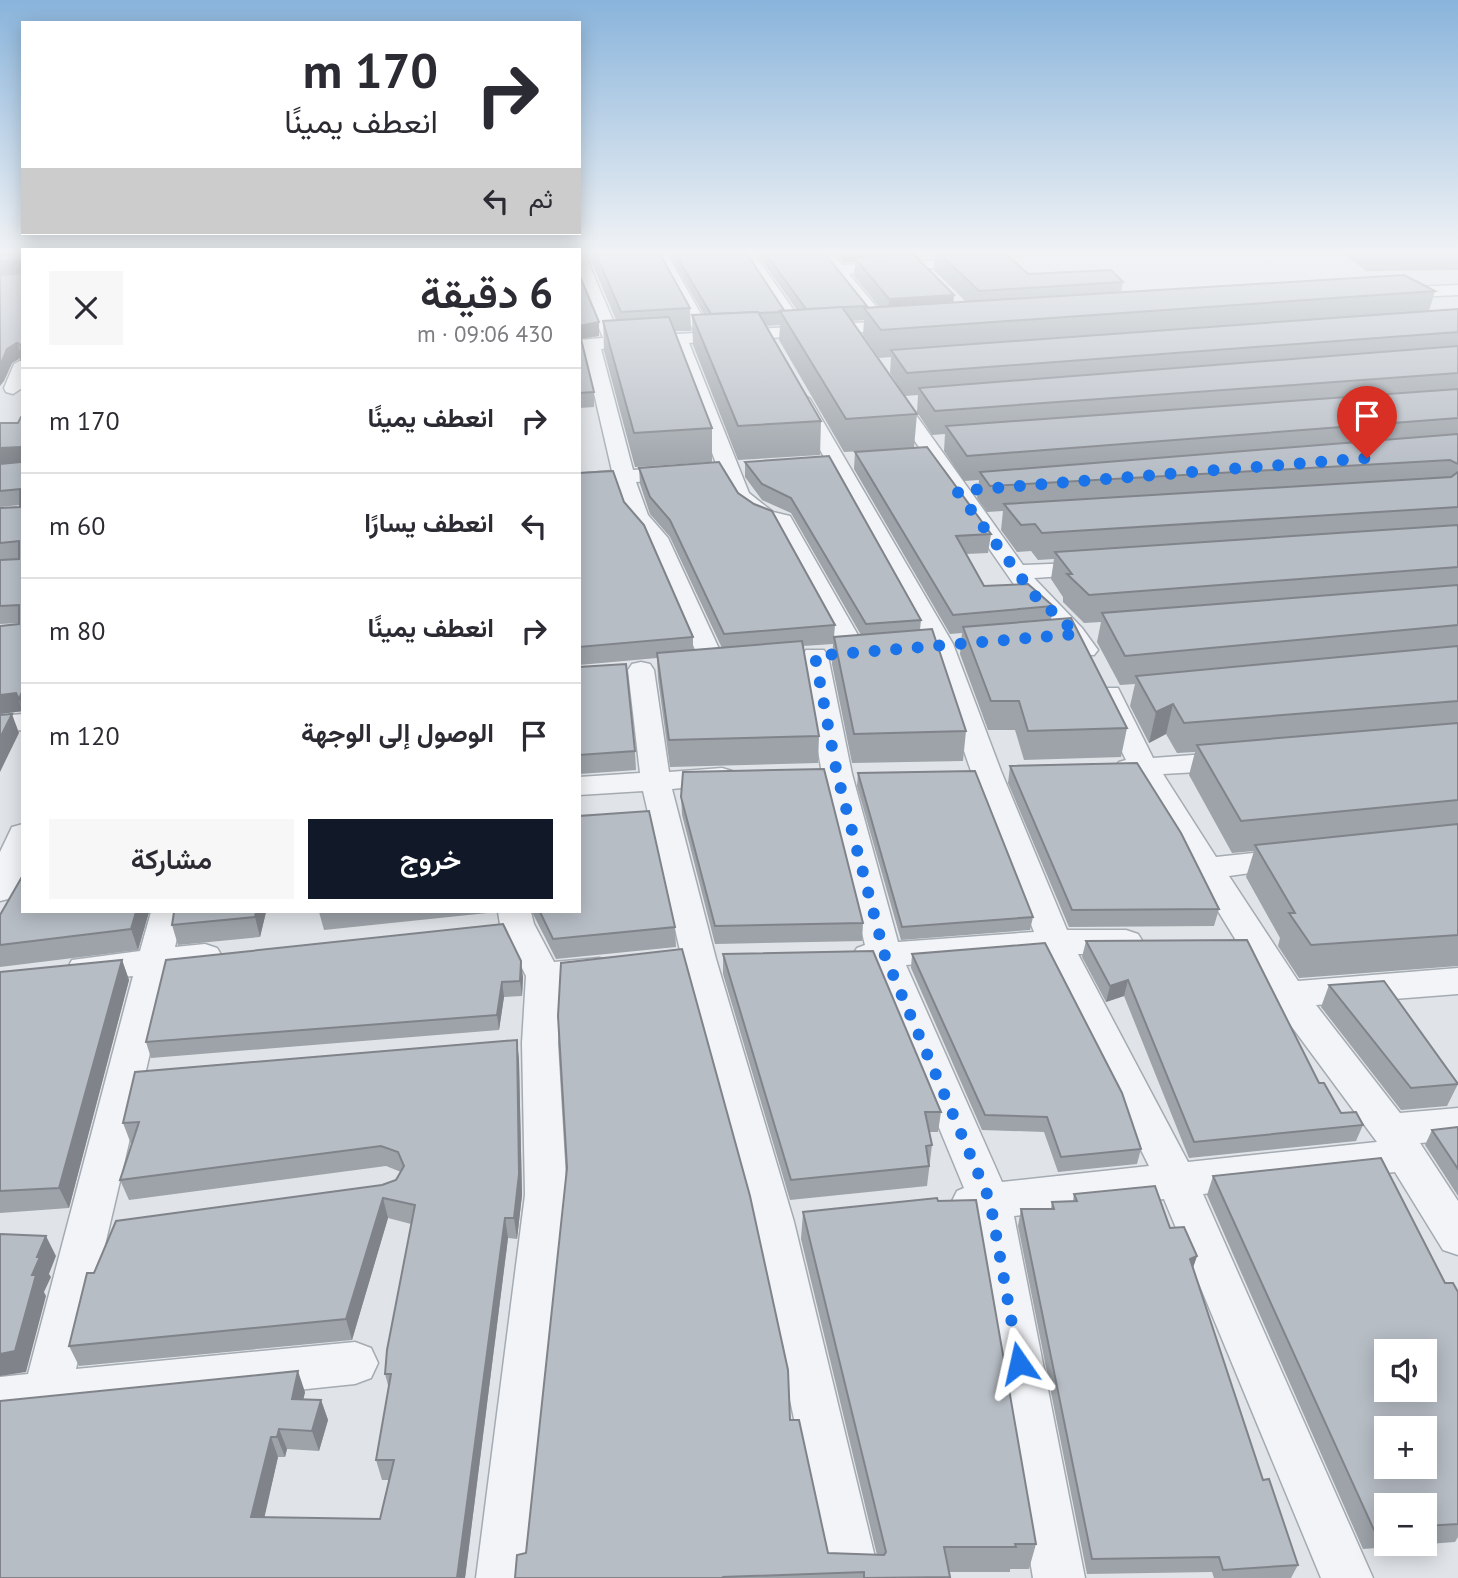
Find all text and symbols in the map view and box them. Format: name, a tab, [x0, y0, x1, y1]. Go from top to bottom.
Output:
text: 170 m	[303, 38, 438, 102]
icon: right	[462, 49, 553, 140]
text: انعطف يمينًا	[284, 100, 438, 142]
icon: left	[477, 182, 515, 220]
text: ثم	[529, 182, 553, 215]
text: 6 دقيقة	[420, 265, 553, 320]
button: close	[49, 271, 123, 345]
text: 430 m · 09:06	[417, 319, 553, 348]
pin	[1337, 386, 1397, 458]
icon: arrive	[1348, 397, 1386, 435]
text: انعطف يمينًا	[368, 401, 494, 434]
icon: right	[515, 402, 553, 440]
text: 170 m	[49, 404, 120, 437]
text: انعطف يسارًا	[364, 506, 494, 539]
icon: left	[515, 507, 553, 545]
text: 60 m	[49, 509, 105, 542]
text: انعطف يمينًا	[368, 611, 494, 644]
icon: right	[515, 612, 553, 650]
text: 80 m	[49, 614, 105, 647]
text: الوصول إلى الوجهة	[301, 716, 494, 749]
icon: arrive	[515, 717, 553, 755]
text: 120 m	[49, 719, 120, 752]
button: مشاركة	[49, 819, 294, 899]
button: خروج	[308, 819, 553, 899]
position arrow	[982, 1326, 1056, 1400]
map controls	[1374, 1339, 1437, 1556]
button: sound	[1374, 1339, 1437, 1402]
button: +	[1374, 1416, 1437, 1479]
button: −	[1374, 1493, 1437, 1556]

